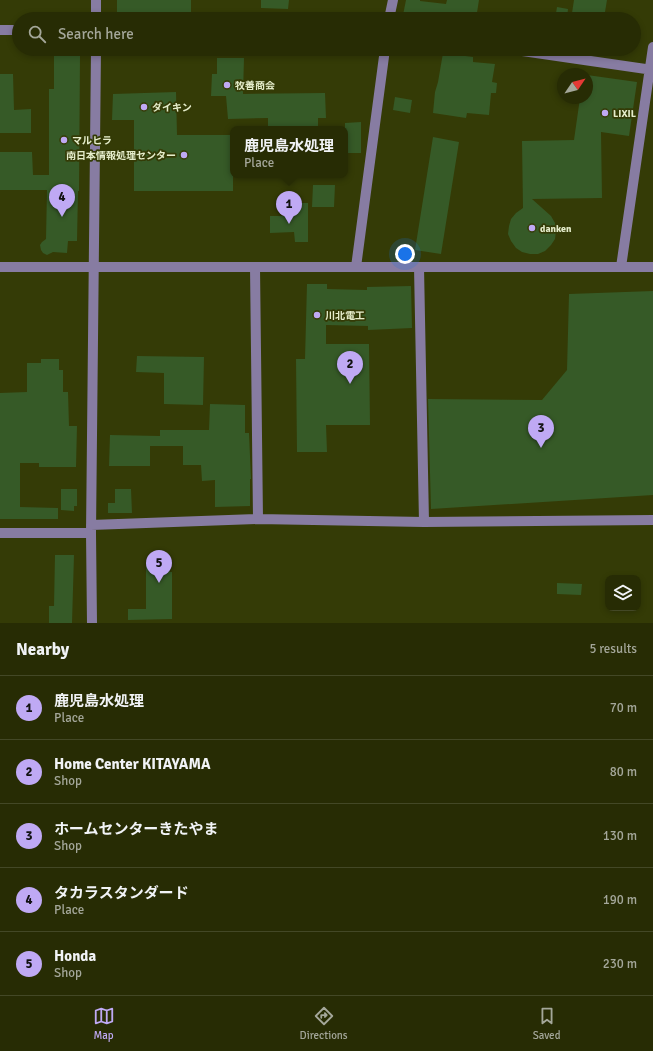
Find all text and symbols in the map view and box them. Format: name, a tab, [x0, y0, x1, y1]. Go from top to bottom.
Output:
search box	[12, 12, 641, 56]
icon: search	[26, 23, 48, 45]
text: Search here	[58, 25, 134, 43]
north arrow	[557, 68, 593, 104]
marker: 牧善商会	[222, 80, 232, 90]
place label: 牧善商会	[235, 80, 275, 92]
marker: ダイキン	[139, 102, 149, 112]
place label: ダイキン	[152, 102, 192, 114]
marker: LIXIL	[600, 108, 610, 118]
place label: LIXIL	[613, 108, 637, 120]
popup	[230, 126, 348, 178]
marker: マルヒラ	[59, 135, 69, 145]
place label: マルヒラ	[72, 135, 112, 147]
text: 鹿児島水処理	[244, 137, 334, 155]
place label: 南日本情報処理センター	[66, 150, 176, 162]
marker: 南日本情報処理センター	[179, 150, 189, 160]
text: Place	[244, 155, 274, 171]
pin: 4	[49, 184, 75, 217]
pin: 1	[276, 191, 302, 224]
marker: danken	[527, 223, 537, 233]
place label: danken	[540, 223, 572, 235]
your location	[395, 244, 415, 264]
marker: 川北電工	[312, 310, 322, 320]
place label: 川北電工	[325, 310, 365, 322]
pin: 2	[337, 351, 363, 384]
pin: 3	[528, 415, 554, 448]
pin: 5	[146, 550, 172, 583]
map controls	[605, 575, 641, 611]
button: layers	[605, 575, 641, 611]
text: Nearby	[16, 639, 69, 660]
text: 5 results	[589, 641, 637, 657]
text: 鹿児島水処理	[54, 692, 144, 710]
text: 1	[25, 700, 33, 716]
text: 70 m	[610, 700, 637, 716]
text: Place	[54, 710, 84, 726]
text: Home Center KITAYAMA	[54, 755, 210, 773]
text: 2	[25, 764, 33, 780]
text: 80 m	[610, 764, 637, 780]
text: Shop	[54, 773, 82, 789]
text: ホームセンターきたやま	[54, 820, 219, 838]
text: 3	[25, 828, 33, 844]
text: 130 m	[603, 828, 637, 844]
text: Shop	[54, 838, 82, 854]
text: タカラスタンダード	[54, 884, 189, 902]
text: 4	[25, 892, 33, 908]
text: 190 m	[603, 892, 637, 908]
text: Place	[54, 902, 84, 918]
text: Honda	[54, 947, 96, 965]
text: 5	[25, 956, 33, 972]
text: 230 m	[603, 956, 637, 972]
text: Shop	[54, 965, 82, 981]
tab: Map	[93, 1005, 115, 1042]
tab: Directions	[300, 1005, 348, 1042]
tab: Saved	[533, 1005, 560, 1042]

